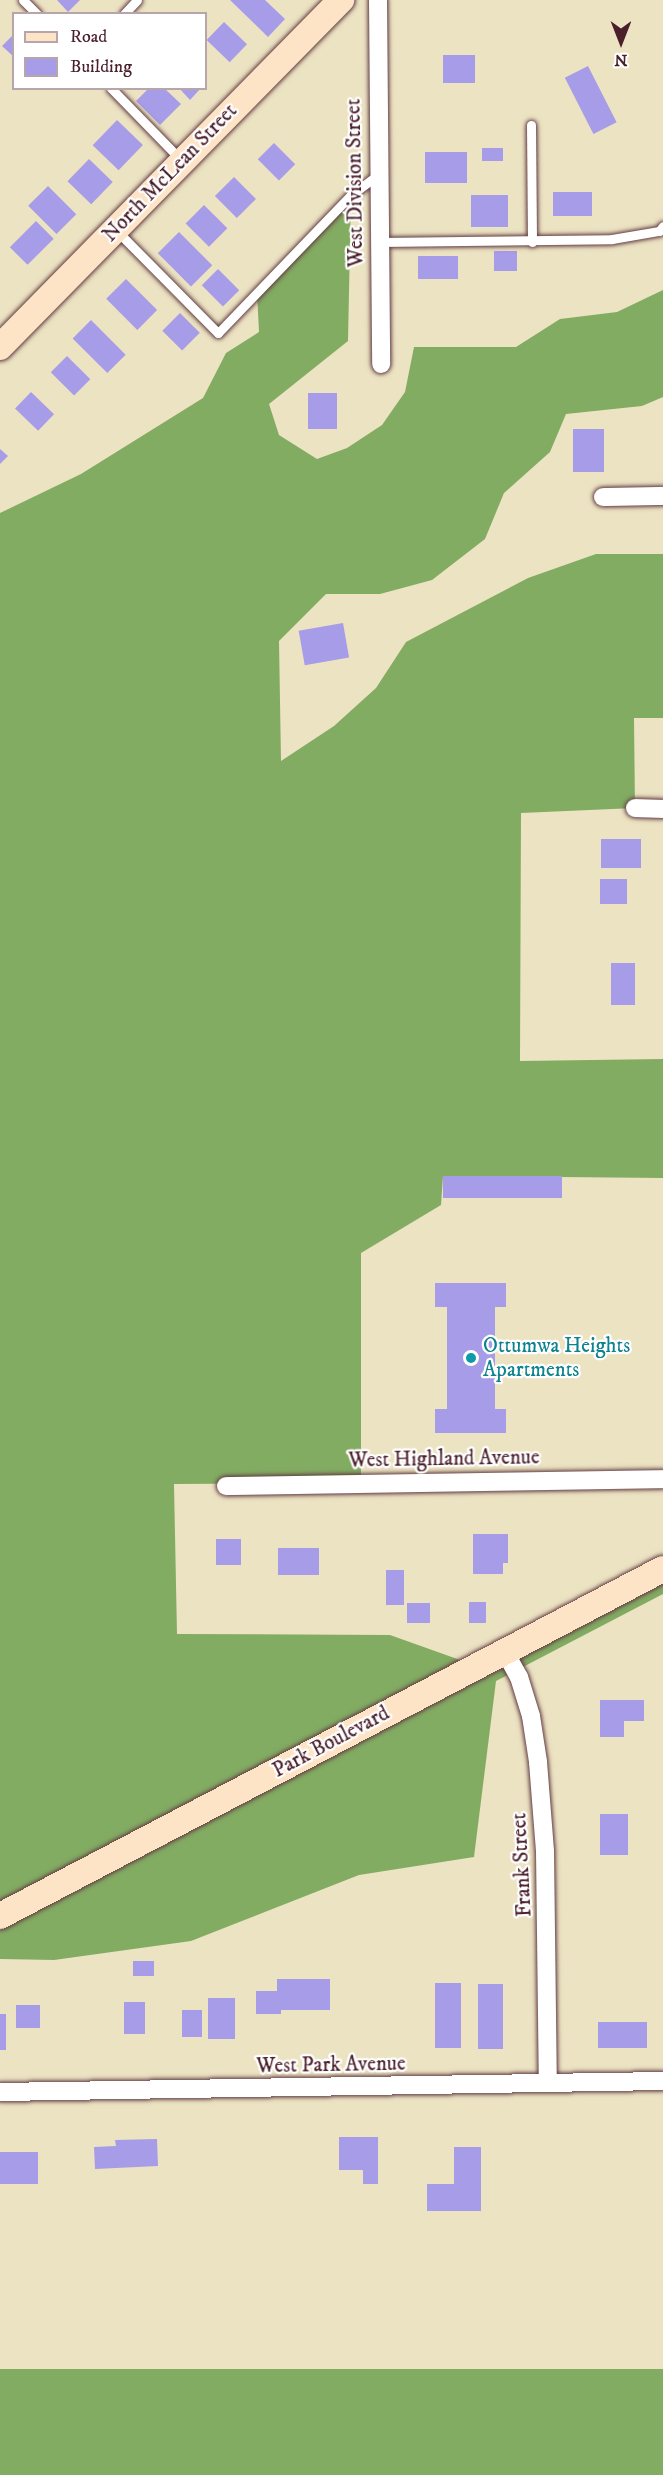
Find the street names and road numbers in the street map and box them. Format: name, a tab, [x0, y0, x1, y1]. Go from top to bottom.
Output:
street label: West Division Street	[341, 98, 369, 268]
street label: North McLean Street	[97, 99, 243, 247]
street label: West Highland Avenue	[348, 1445, 540, 1473]
street label: Park Boulevard	[268, 1701, 394, 1783]
street label: Frank Street	[507, 1812, 537, 1918]
street label: West Park Avenue	[256, 2051, 406, 2079]

